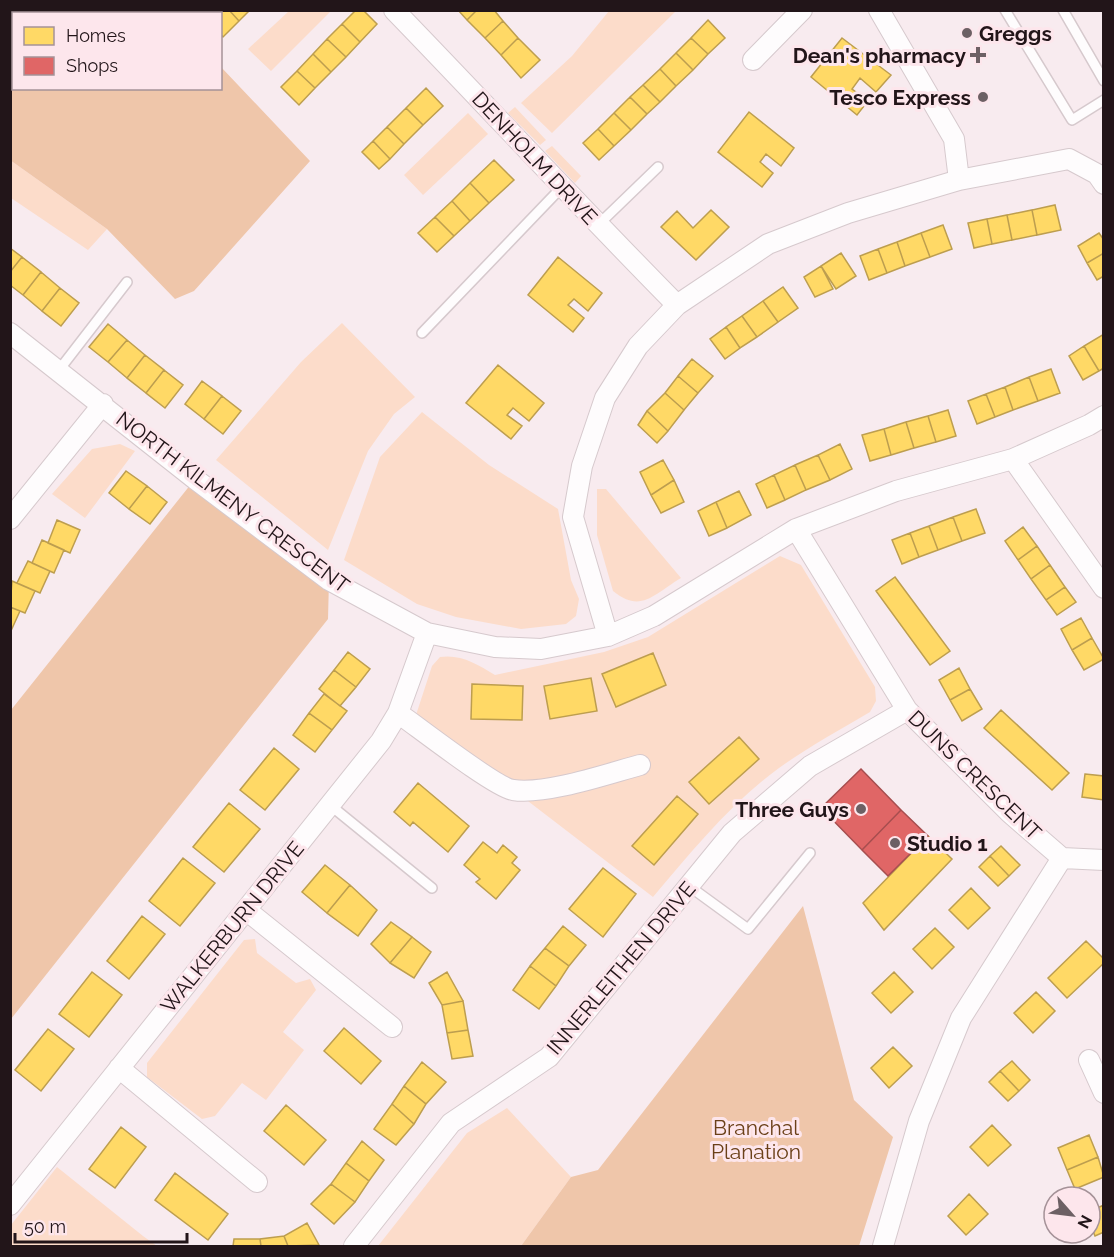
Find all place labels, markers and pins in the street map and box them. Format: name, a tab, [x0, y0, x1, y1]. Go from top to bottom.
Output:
place label: Greggs	[979, 21, 1052, 46]
marker: Greggs	[960, 26, 974, 40]
place label: Dean's pharmacy	[793, 43, 966, 68]
marker: Dean's pharmacy	[971, 48, 985, 62]
place label: Tesco Express	[829, 85, 971, 110]
marker: Tesco Express	[976, 90, 990, 104]
place label: Three Guys	[735, 797, 849, 822]
marker: Three Guys	[854, 802, 868, 816]
place label: Studio 1	[907, 831, 988, 856]
marker: Studio 1	[888, 836, 902, 850]

